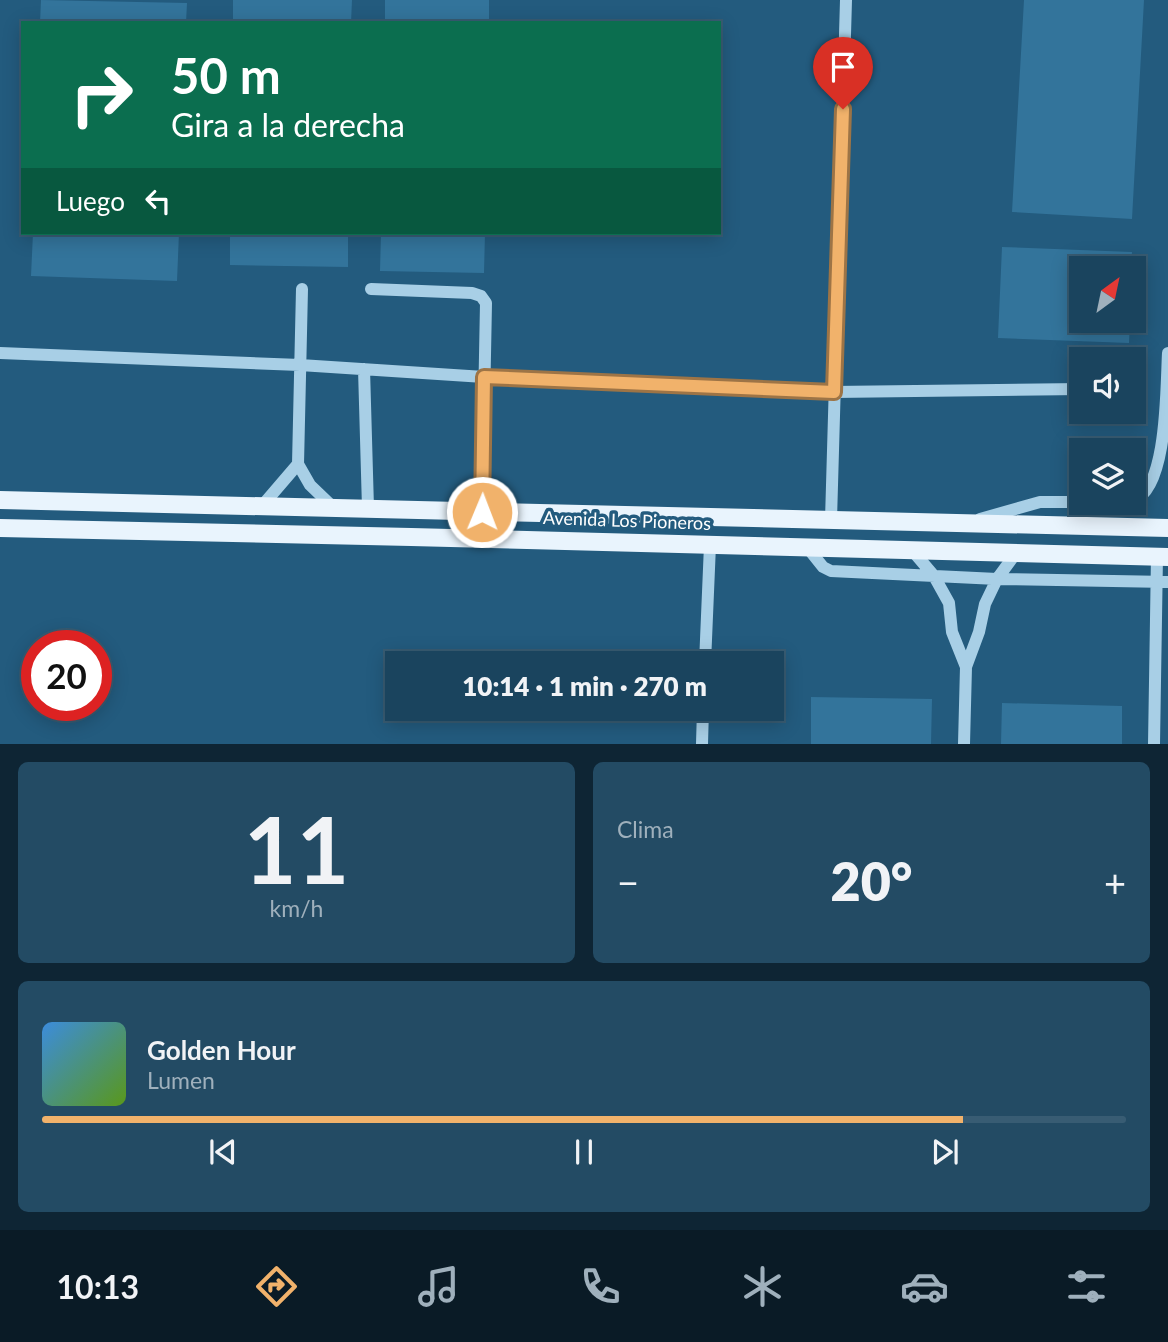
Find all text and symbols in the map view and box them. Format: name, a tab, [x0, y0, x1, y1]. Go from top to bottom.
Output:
pin	[813, 37, 873, 109]
text: 50 m	[171, 46, 281, 104]
icon: arrive	[824, 48, 862, 86]
icon: right	[56, 49, 147, 140]
text: Gira a la derecha	[171, 105, 405, 144]
icon: left	[139, 182, 177, 220]
text: Luego	[56, 185, 125, 217]
north arrow	[1069, 256, 1146, 332]
map controls	[1069, 256, 1146, 515]
button: sound	[1069, 347, 1146, 424]
button: layers	[1069, 438, 1146, 515]
position arrow	[445, 475, 519, 549]
street label: Avenida Los Pioneros	[543, 506, 712, 534]
speed limit sign: 20	[21, 630, 112, 721]
text: 10:14 · 1 min · 270 m	[462, 670, 707, 702]
text: 11	[244, 794, 349, 903]
text: Clima	[617, 815, 674, 843]
text: 20°	[831, 850, 912, 912]
text: −	[617, 859, 639, 905]
text: +	[1104, 859, 1126, 905]
text: km/h	[270, 894, 323, 922]
text: Golden Hour	[147, 1034, 296, 1066]
text: Lumen	[147, 1066, 215, 1094]
icon: previous	[204, 1133, 242, 1171]
icon: pause	[565, 1133, 603, 1171]
icon: next	[926, 1133, 964, 1171]
icon: directions	[252, 1262, 301, 1311]
icon: music	[414, 1262, 463, 1311]
icon: phone	[576, 1262, 625, 1311]
icon: climate	[738, 1262, 787, 1311]
icon: car	[900, 1262, 949, 1311]
icon: filters	[1062, 1262, 1111, 1311]
text: 10:13	[57, 1267, 139, 1306]

